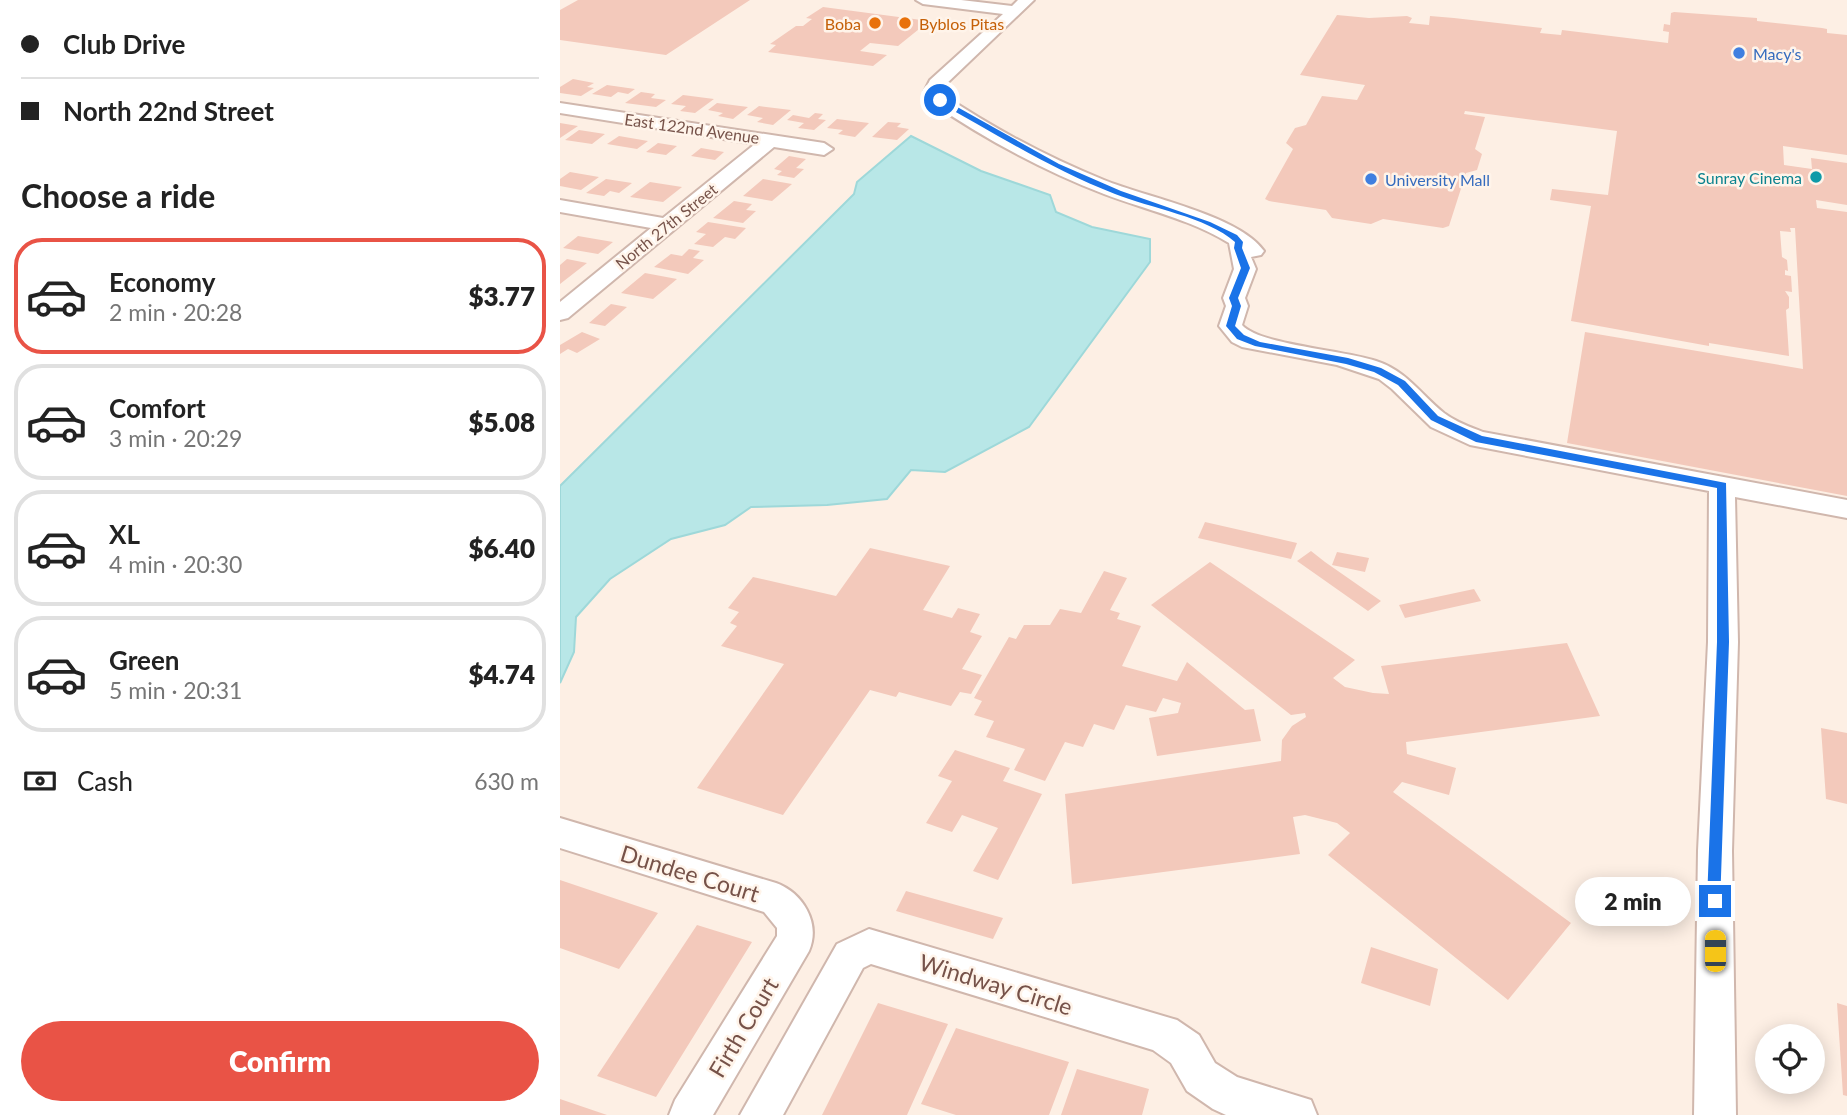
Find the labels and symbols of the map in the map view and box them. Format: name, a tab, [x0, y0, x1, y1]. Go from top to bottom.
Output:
place label: Boba	[825, 14, 861, 33]
place label: Byblos Pitas	[919, 14, 1004, 33]
marker: Boba	[867, 15, 883, 31]
marker: Byblos Pitas	[897, 15, 913, 31]
place label: Macy's	[1753, 44, 1802, 63]
marker: Macy's	[1731, 45, 1747, 61]
route start	[924, 84, 956, 116]
street label: East 122nd Avenue	[623, 109, 761, 147]
place label: Sunray Cinema	[1697, 168, 1802, 187]
marker: Sunray Cinema	[1808, 169, 1824, 185]
place label: University Mall	[1385, 170, 1490, 189]
marker: University Mall	[1363, 171, 1379, 187]
street label: North 27th Street	[611, 179, 721, 273]
street label: Dundee Court	[617, 839, 763, 908]
callout: 2 min	[1575, 876, 1690, 926]
route end	[1699, 885, 1731, 917]
car	[1705, 930, 1726, 972]
street label: Windway Circle	[916, 947, 1076, 1021]
street label: Firth Court	[702, 971, 784, 1082]

